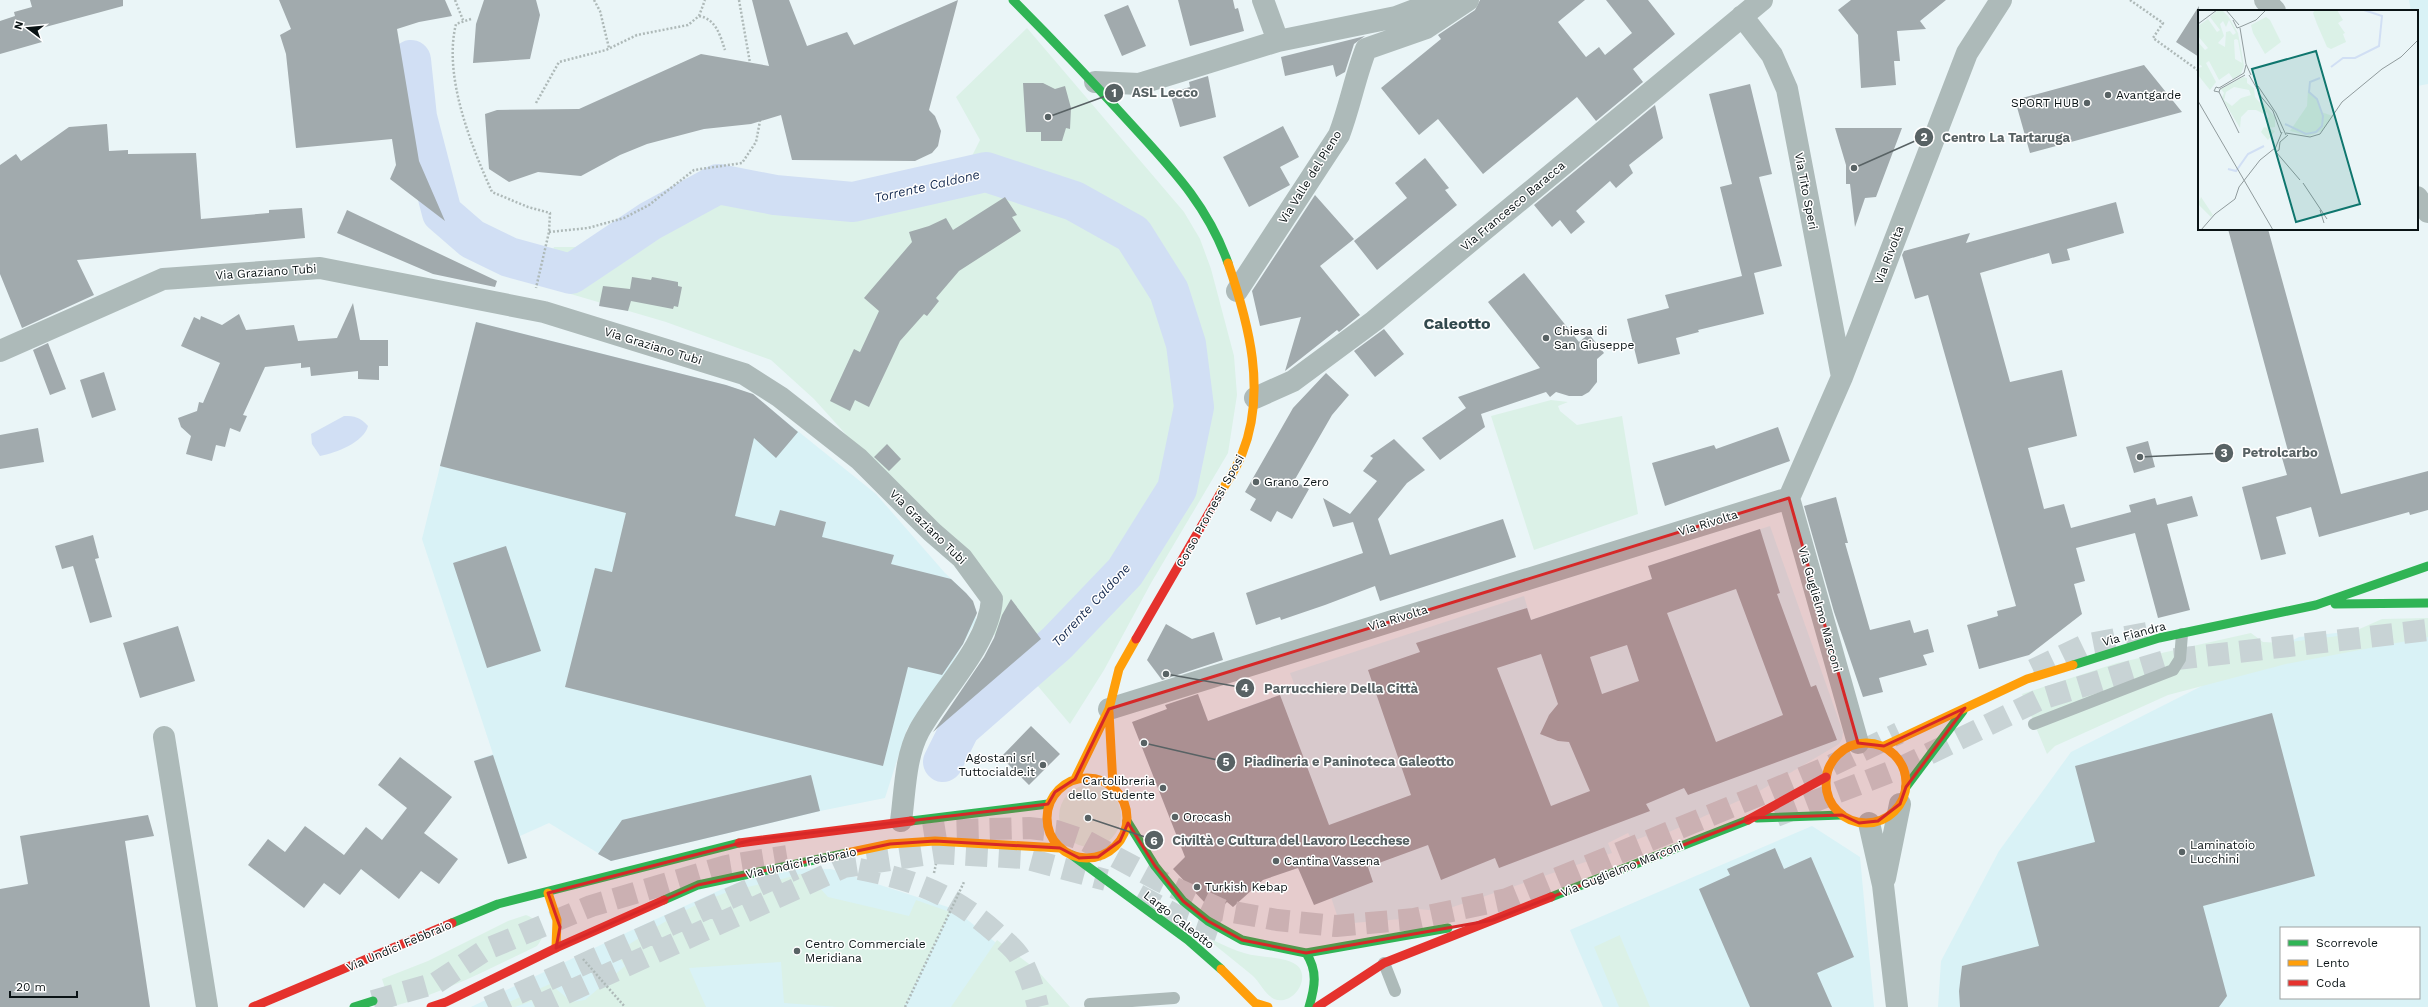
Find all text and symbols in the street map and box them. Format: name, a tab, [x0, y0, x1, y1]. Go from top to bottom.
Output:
north arrow	[8, 8, 48, 48]
inset map	[2198, 10, 2418, 230]
text: N	[11, 20, 26, 31]
callout: ASL Lecco	[1104, 80, 1206, 105]
text: ASL Lecco	[1132, 85, 1198, 100]
text: 1	[1111, 86, 1117, 100]
place label: Avantgarde	[2116, 88, 2181, 102]
marker: Avantgarde	[2103, 90, 2113, 100]
place label: SPORT HUB	[2011, 96, 2079, 110]
marker: SPORT HUB	[2082, 98, 2092, 108]
callout: Centro La Tartaruga	[1914, 125, 2078, 150]
street label: Via Valle del Pieno	[1276, 128, 1344, 226]
text: 2	[1920, 130, 1928, 144]
text: Centro La Tartaruga	[1942, 130, 2070, 145]
street label: Via Tito Speri	[1792, 151, 1820, 231]
street label: Via Francesco Baracca	[1458, 158, 1568, 254]
water label: Torrente Caldone	[873, 167, 981, 205]
street label: Via Rivolta	[1871, 224, 1907, 286]
street label: Via Graziano Tubi	[215, 261, 317, 283]
district label: Caleotto	[1423, 314, 1491, 333]
place label: Chiesa di San Giuseppe	[1554, 324, 1634, 352]
street label: Via Graziano Tubi	[603, 325, 703, 367]
marker: Chiesa di San Giuseppe	[1541, 333, 1551, 343]
callout: Petrolcarbo	[2214, 440, 2326, 465]
text: Petrolcarbo	[2242, 445, 2318, 460]
text: 3	[2220, 446, 2228, 460]
street label: Corso Promessi Sposi	[1173, 452, 1247, 570]
place label: Grano Zero	[1264, 475, 1329, 489]
marker: Grano Zero	[1251, 477, 1261, 487]
street label: Via Graziano Tubi	[887, 487, 969, 567]
street label: Via Rivolta	[1677, 507, 1740, 539]
street label: Via Guglielmo Marconi	[1795, 544, 1845, 674]
water label: Torrente Caldone	[1049, 560, 1133, 650]
street label: Via Rivolta	[1367, 602, 1430, 634]
street label: Via Fiandra	[2101, 619, 2168, 649]
callout: Parrucchiere Della Città	[1235, 676, 1426, 701]
text: 4	[1241, 681, 1249, 695]
text: Parrucchiere Della Città	[1264, 681, 1418, 696]
callout: Piadineria e Paninoteca Galeotto	[1216, 749, 1462, 774]
place label: Agostani srl Tuttocialde.it	[958, 751, 1035, 779]
text: Piadineria e Paninoteca Galeotto	[1244, 754, 1454, 769]
text: 5	[1223, 755, 1230, 769]
marker: Agostani srl Tuttocialde.it	[1038, 760, 1048, 770]
place label: Cartolibreria dello Studente	[1068, 774, 1155, 802]
marker: Cartolibreria dello Studente	[1158, 783, 1168, 793]
place label: Orocash	[1183, 810, 1231, 824]
marker: Orocash	[1170, 812, 1180, 822]
callout: Civiltà e Cultura del Lavoro Lecchese	[1144, 828, 1418, 853]
text: Civiltà e Cultura del Lavoro Lecchese	[1172, 833, 1410, 848]
text: 6	[1150, 834, 1158, 848]
street label: Via Guglielmo Marconi	[1559, 838, 1685, 900]
place label: Laminatoio Lucchini	[2190, 838, 2255, 866]
street label: Via Undici Febbraio	[744, 844, 858, 882]
marker: Laminatoio Lucchini	[2177, 847, 2187, 857]
place label: Cantina Vassena	[1284, 854, 1380, 868]
marker: Cantina Vassena	[1271, 856, 1281, 866]
place label: Turkish Kebap	[1205, 880, 1288, 894]
marker: Turkish Kebap	[1192, 882, 1202, 892]
street label: Largo Caleotto	[1141, 888, 1217, 952]
street label: Via Undici Febbraio	[344, 918, 454, 974]
legend	[2280, 927, 2420, 999]
text: Scorrevole	[2316, 936, 2378, 950]
place label: Centro Commerciale Meridiana	[805, 937, 926, 965]
marker: Centro Commerciale Meridiana	[792, 946, 802, 956]
text: Lento	[2316, 956, 2350, 970]
scale bar	[10, 973, 77, 999]
text: Coda	[2316, 976, 2346, 990]
text: 20 m	[16, 980, 46, 994]

